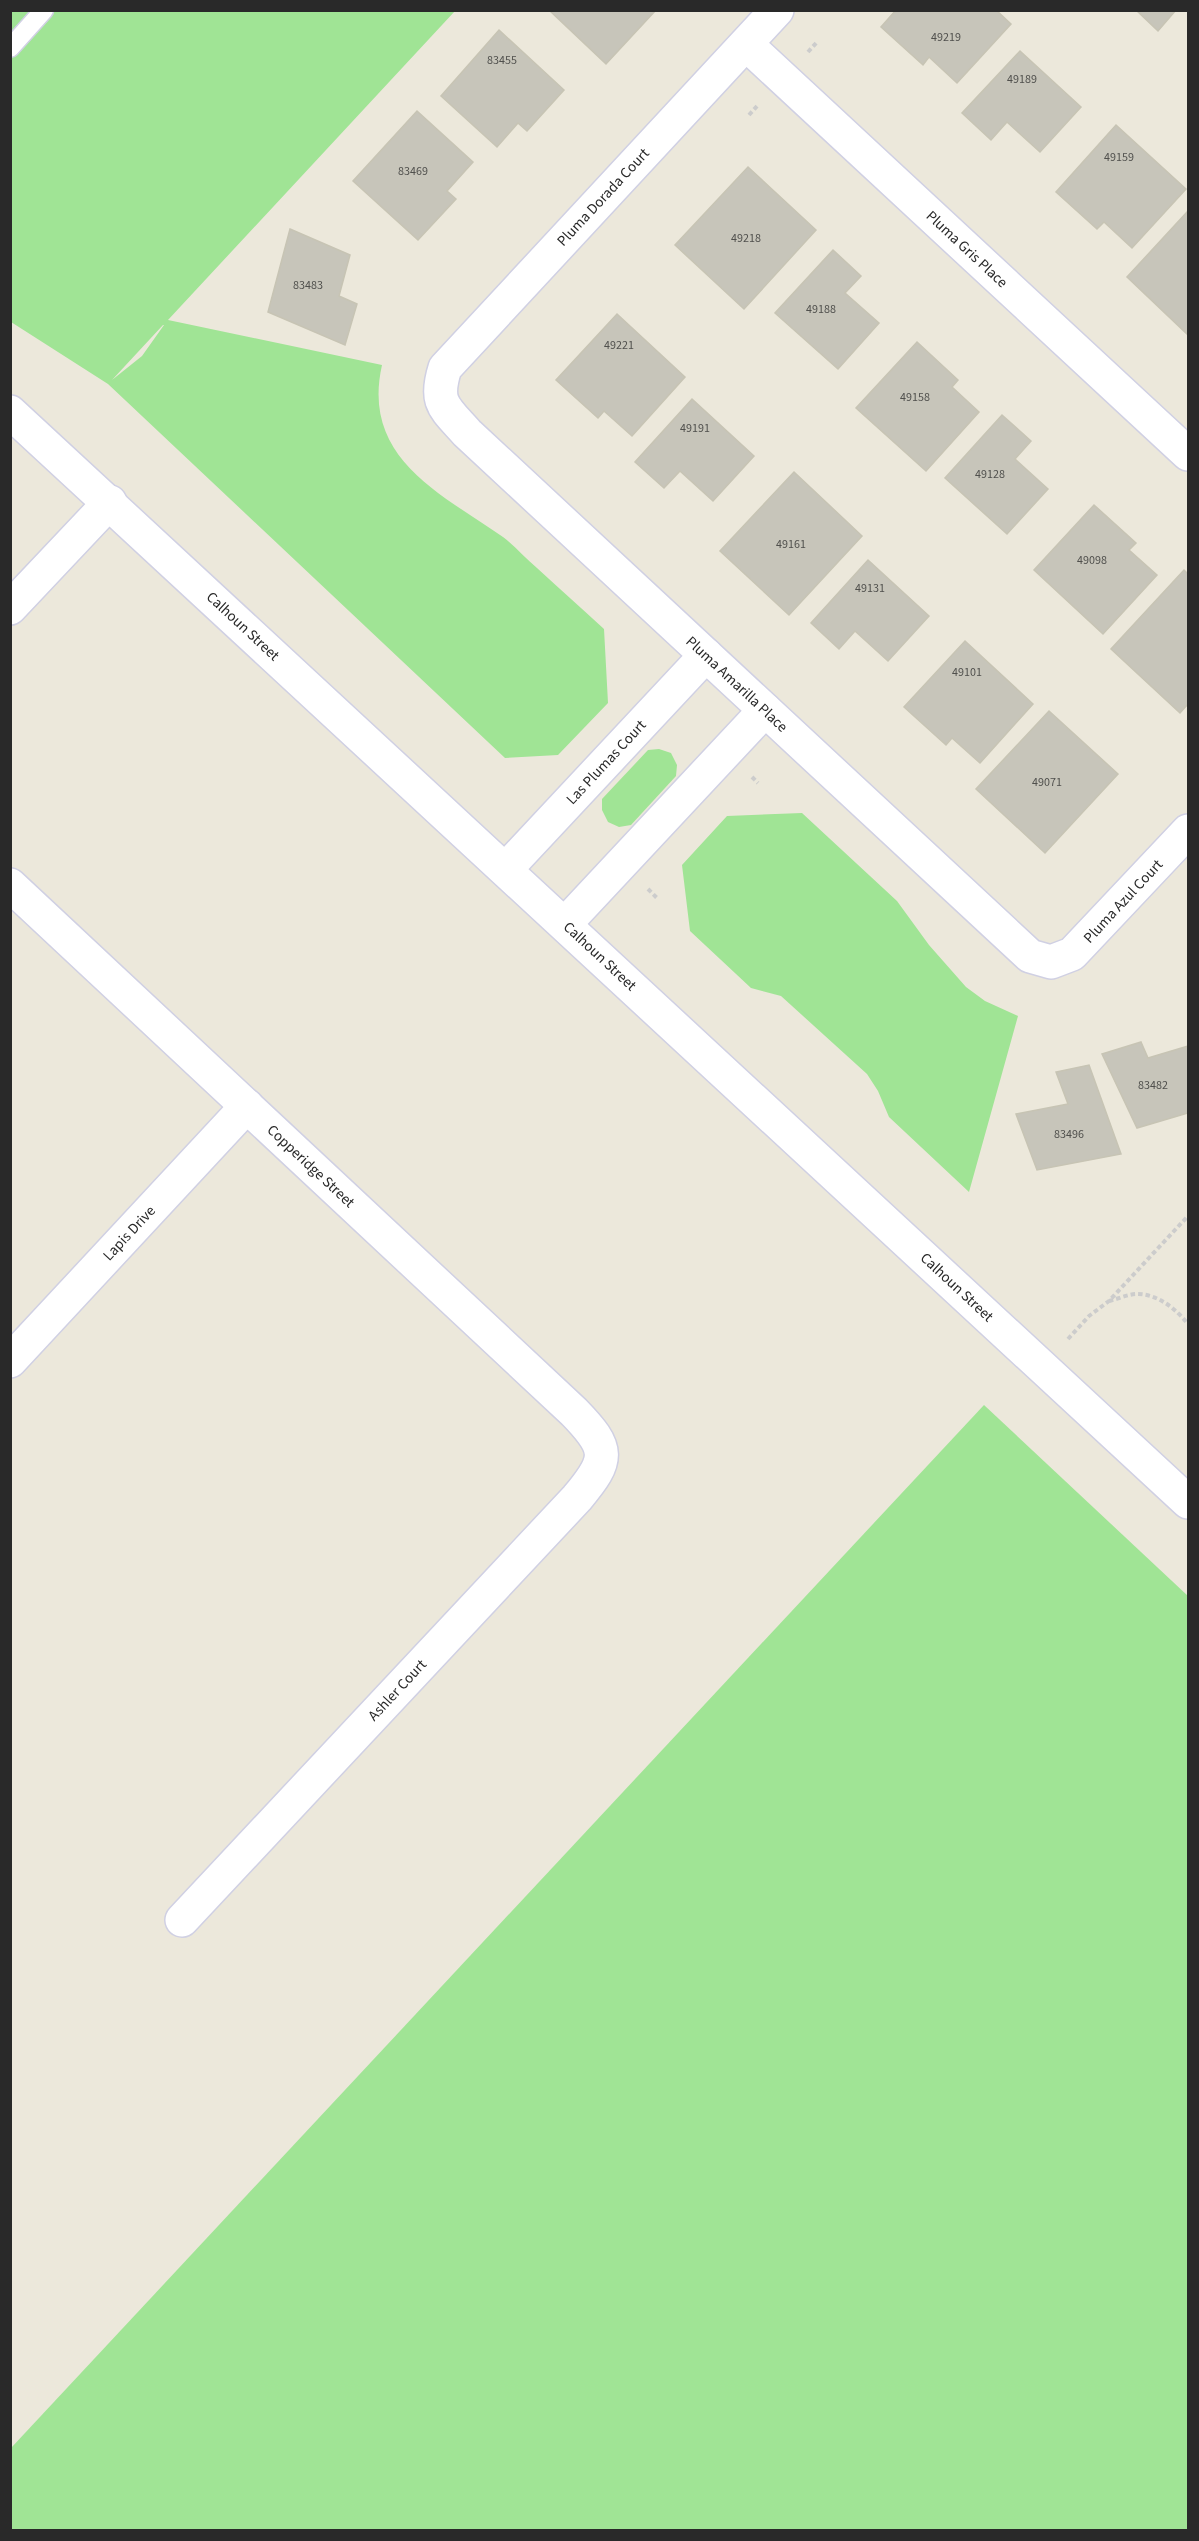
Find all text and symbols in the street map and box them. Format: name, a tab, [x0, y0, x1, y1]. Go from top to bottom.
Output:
house number: 49219	[931, 29, 961, 46]
house number: 83455	[487, 52, 517, 69]
house number: 49189	[1007, 71, 1037, 88]
street label: Pluma Dorada Court	[552, 144, 654, 251]
house number: 49159	[1104, 149, 1134, 166]
house number: 83469	[398, 163, 428, 180]
street label: Pluma Gris Place	[921, 206, 1012, 293]
house number: 49218	[731, 230, 761, 247]
house number: 83483	[293, 277, 323, 294]
house number: 49188	[806, 301, 836, 318]
house number: 49221	[604, 337, 634, 354]
house number: 49158	[900, 389, 930, 406]
house number: 49191	[680, 420, 710, 437]
house number: 49128	[975, 466, 1005, 483]
house number: 49161	[776, 536, 806, 553]
house number: 49098	[1077, 552, 1107, 569]
house number: 49131	[855, 580, 885, 597]
street label: Calhoun Street	[201, 587, 284, 666]
street label: Pluma Amarilla Place	[681, 631, 792, 737]
house number: 49101	[952, 664, 982, 681]
street label: Las Plumas Court	[562, 715, 651, 809]
house number: 49071	[1032, 774, 1062, 791]
street label: Pluma Azul Court	[1079, 855, 1168, 948]
street label: Calhoun Street	[558, 917, 641, 996]
house number: 83482	[1138, 1077, 1168, 1094]
street label: Copperidge Street	[262, 1120, 359, 1213]
house number: 83496	[1054, 1126, 1084, 1143]
street label: Lapis Drive	[98, 1201, 160, 1266]
street label: Calhoun Street	[915, 1248, 998, 1327]
street label: Ashler Court	[363, 1655, 431, 1726]

